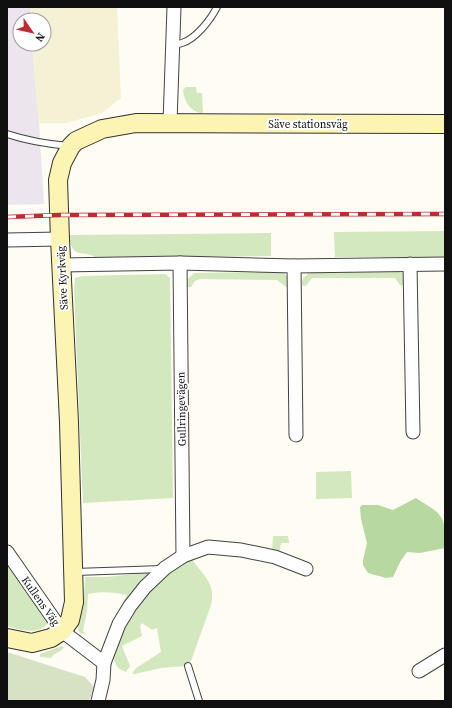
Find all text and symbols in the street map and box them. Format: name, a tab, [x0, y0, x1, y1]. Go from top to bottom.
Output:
north arrow	[12, 12, 52, 52]
text: N	[31, 30, 48, 45]
street label: Säve stationsväg	[268, 117, 348, 132]
street label: Säve Kyrkväg	[53, 245, 72, 310]
street label: Gullringevägen	[173, 371, 190, 447]
street label: Kullens Väg	[18, 574, 63, 629]

